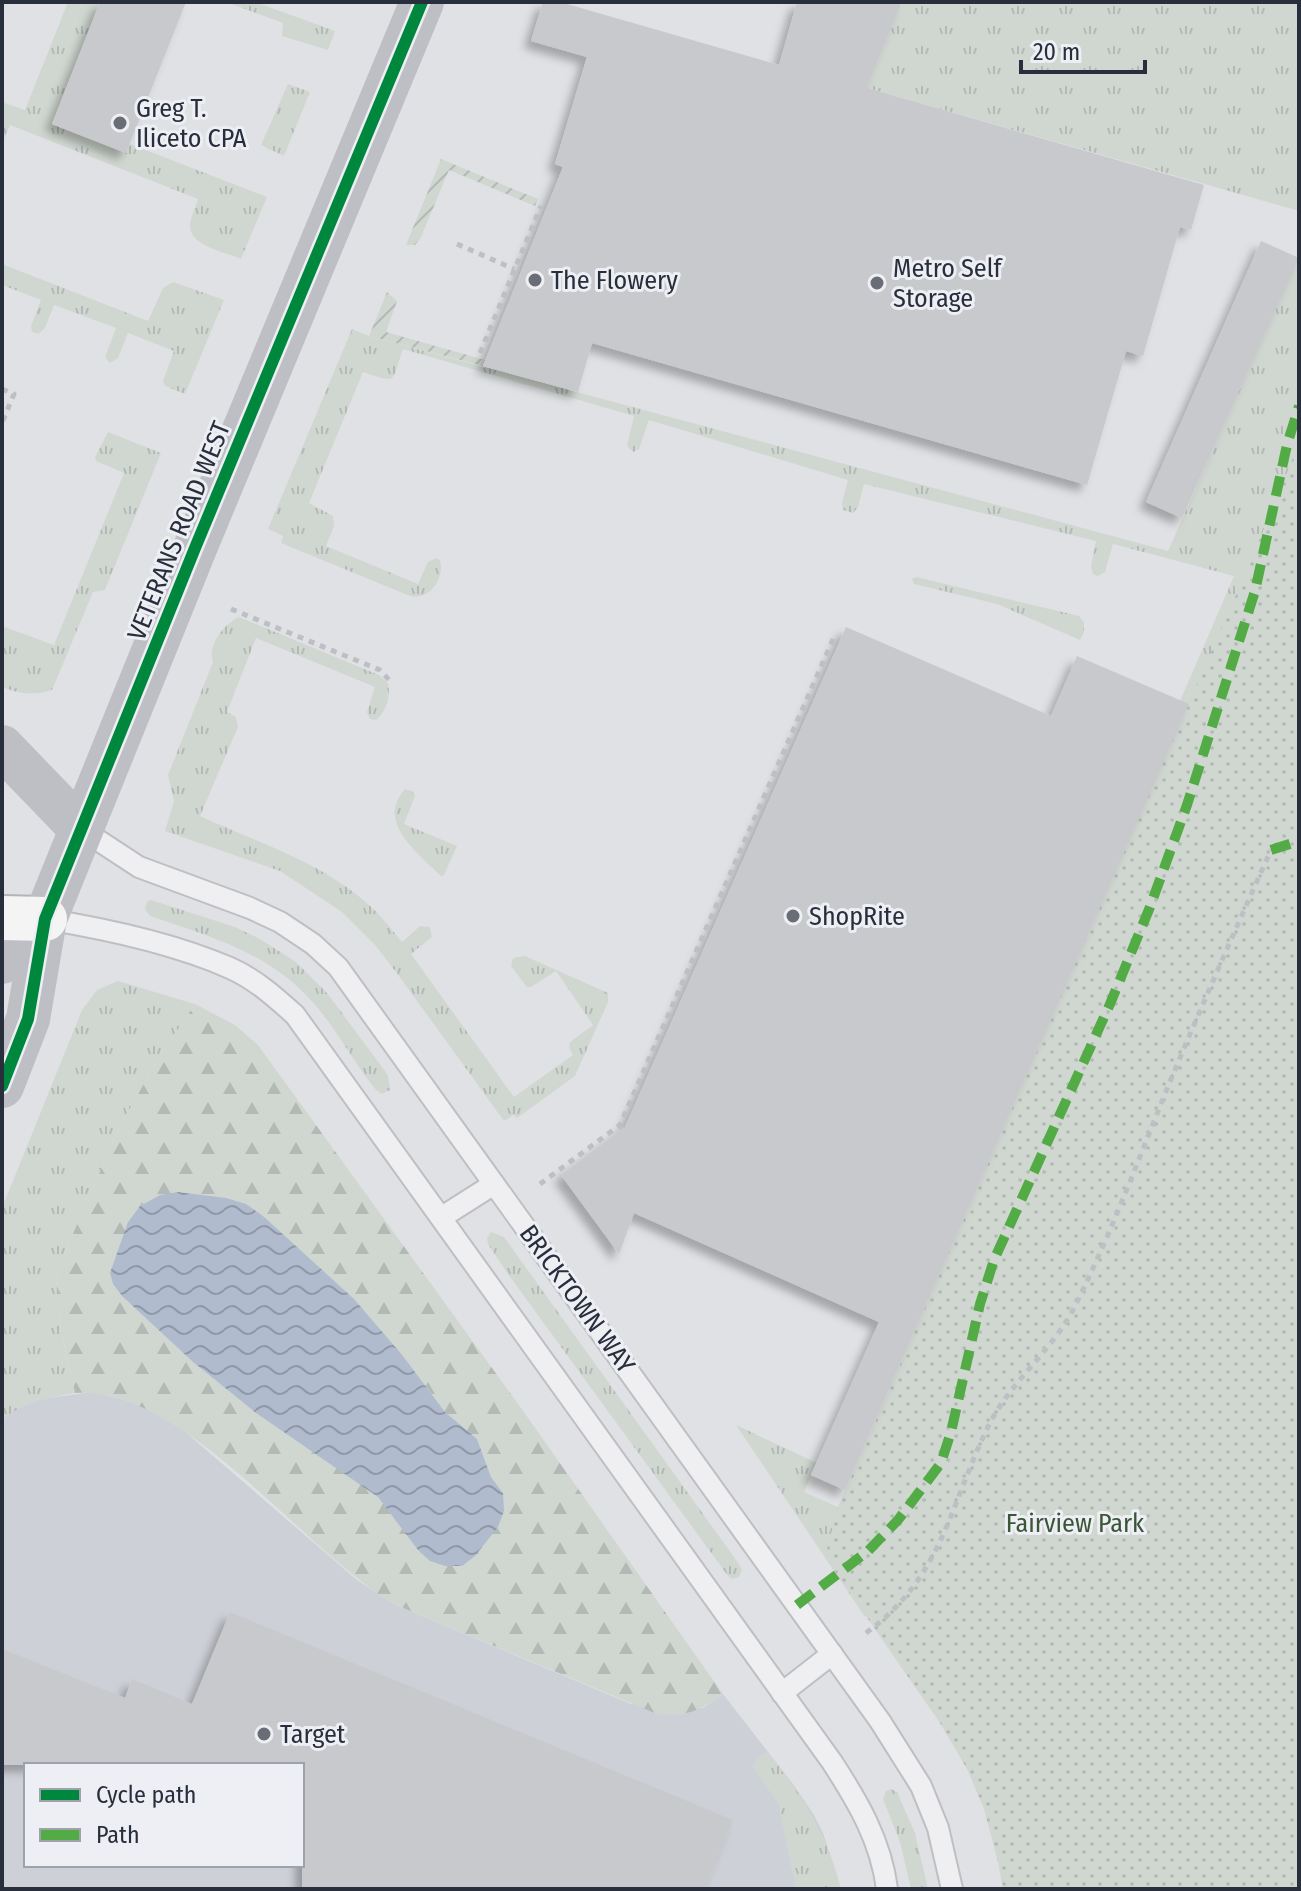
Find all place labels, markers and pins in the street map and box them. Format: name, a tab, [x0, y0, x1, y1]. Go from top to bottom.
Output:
place label: Greg T. Iliceto CPA	[136, 93, 247, 154]
marker: Greg T. Iliceto CPA	[111, 114, 129, 132]
place label: Metro Self Storage	[893, 253, 1004, 314]
place label: The Flowery	[551, 265, 678, 296]
marker: The Flowery	[526, 271, 544, 289]
marker: Metro Self Storage	[868, 274, 886, 292]
place label: ShopRite	[809, 901, 905, 932]
marker: ShopRite	[784, 907, 802, 925]
place label: Target	[280, 1719, 346, 1750]
marker: Target	[255, 1725, 273, 1743]

